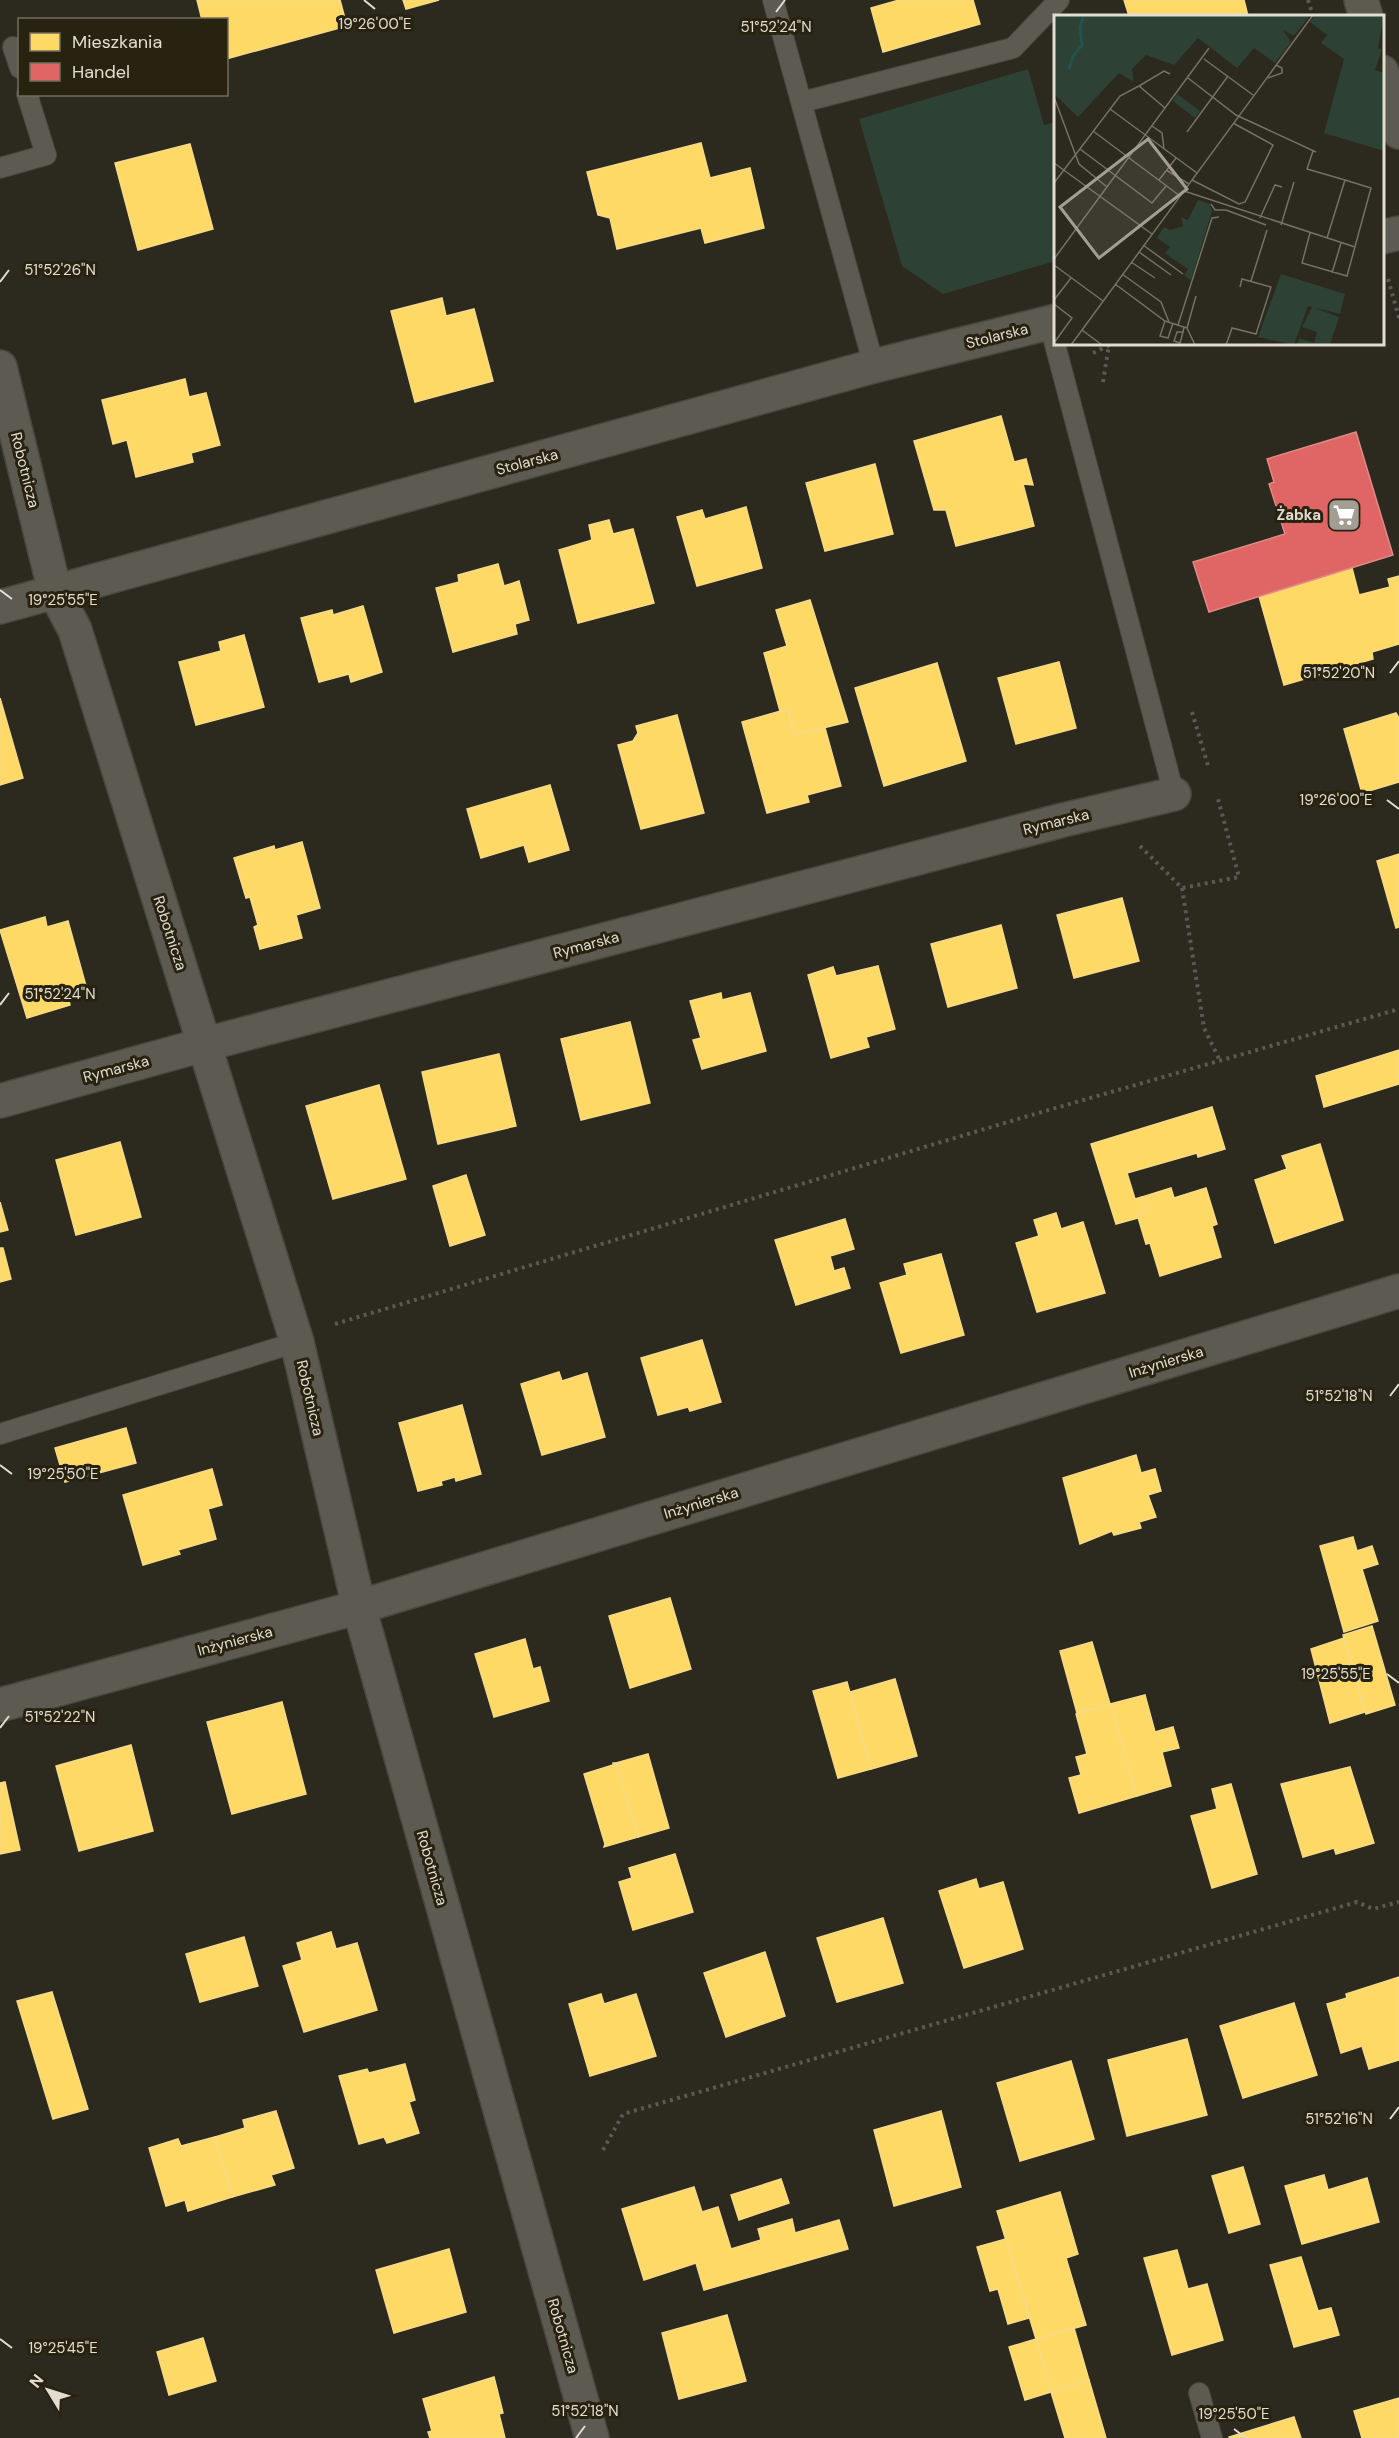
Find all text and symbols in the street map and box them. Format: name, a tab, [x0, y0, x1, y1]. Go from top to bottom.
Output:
text: 19°26'00"E	[338, 14, 412, 34]
inset map	[1054, 15, 1384, 345]
text: 51°52'24"N	[740, 17, 812, 37]
legend	[18, 18, 228, 96]
text: Mieszkania	[72, 30, 162, 54]
text: Handel	[72, 60, 130, 84]
text: 51°52'26"N	[24, 260, 96, 280]
street label: Stolarska	[964, 319, 1030, 353]
street label: Robotnicza	[6, 430, 44, 510]
street label: Stolarska	[494, 444, 560, 480]
supermarket icon: Żabka	[1326, 497, 1362, 533]
place label: Żabka	[1277, 505, 1321, 525]
text: 19°25'55"E	[28, 590, 98, 610]
text: 51°52'20"N	[1303, 663, 1375, 683]
text: 19°26'00"E	[1299, 790, 1373, 810]
street label: Rymarska	[1021, 804, 1091, 840]
street label: Robotnicza	[149, 893, 191, 973]
street label: Rymarska	[551, 927, 621, 963]
text: 51°52'24"N	[24, 984, 96, 1004]
street label: Rymarska	[81, 1051, 151, 1087]
street label: Inżynierska	[1126, 1341, 1206, 1383]
street label: Robotnicza	[292, 1358, 328, 1438]
text: 51°52'18"N	[1305, 1386, 1373, 1406]
text: 19°25'50"E	[28, 1464, 98, 1484]
street label: Inżynierska	[661, 1482, 741, 1524]
street label: Inżynierska	[195, 1621, 275, 1661]
text: 19°25'55"E	[1301, 1664, 1371, 1684]
text: 51°52'22"N	[25, 1707, 95, 1727]
street label: Robotnicza	[412, 1828, 452, 1908]
text: 51°52'16"N	[1305, 2109, 1373, 2129]
street label: Robotnicza	[543, 2296, 583, 2376]
text: 19°25'45"E	[28, 2338, 98, 2358]
north arrow	[18, 2360, 78, 2420]
text: N	[25, 2370, 48, 2392]
text: 51°52'18"N	[551, 2401, 619, 2421]
text: 19°25'50"E	[1199, 2404, 1269, 2424]

